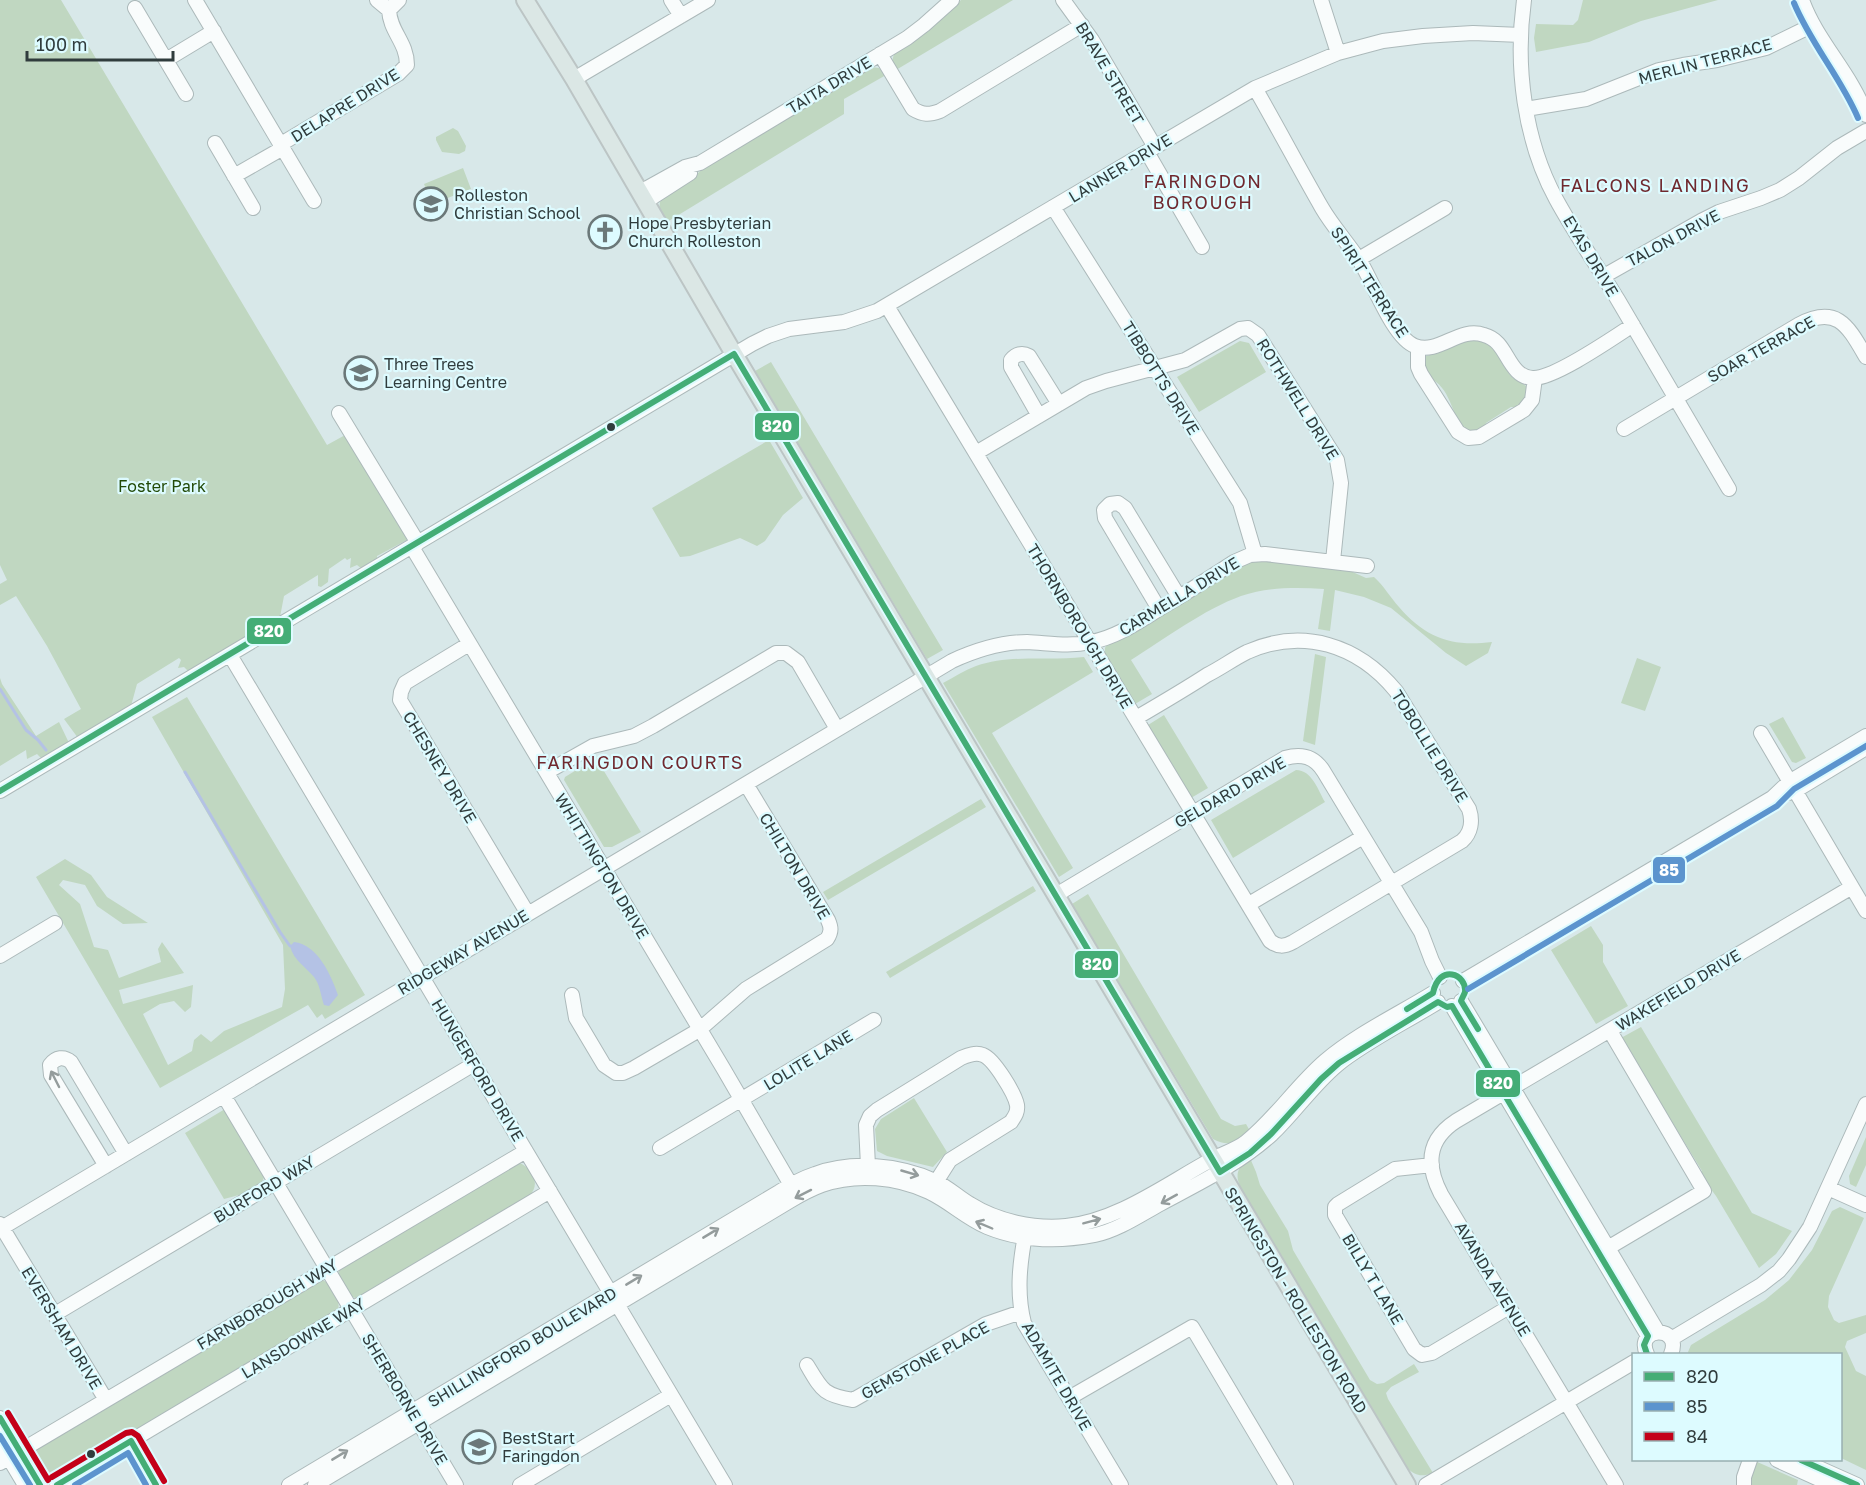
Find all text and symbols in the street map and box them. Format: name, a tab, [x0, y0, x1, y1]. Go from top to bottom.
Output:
street label: BRAVE STREET	[1072, 18, 1148, 128]
scale bar	[27, 24, 172, 62]
text: 100 m	[36, 33, 87, 55]
street label: MERLIN TERRACE	[1636, 34, 1774, 88]
street label: TAITA DRIVE	[783, 52, 875, 118]
street label: DELAPRE DRIVE	[287, 64, 403, 146]
street label: LANNER DRIVE	[1065, 129, 1175, 207]
district label: FARINGDON BOROUGH	[1143, 170, 1263, 213]
district label: FALCONS LANDING	[1560, 174, 1750, 196]
place label: Rolleston Christian School	[454, 185, 580, 223]
school or university icon: Rolleston Christian School	[413, 186, 449, 222]
street label: TALON DRIVE	[1623, 205, 1723, 271]
street label: EYAS DRIVE	[1559, 212, 1623, 300]
place label: Hope Presbyterian Church Rolleston	[628, 213, 771, 251]
church icon: Hope Presbyterian Church Rolleston	[587, 214, 623, 250]
street label: SPIRIT TERRACE	[1327, 223, 1413, 341]
street label: SOAR TERRACE	[1704, 311, 1818, 387]
street label: TIBBOTTS DRIVE	[1118, 318, 1204, 438]
street label: ROTHWELL DRIVE	[1253, 335, 1343, 463]
place label: Three Trees Learning Centre	[384, 354, 507, 392]
school or university icon: Three Trees Learning Centre	[343, 355, 379, 391]
line badge: 820	[754, 412, 800, 441]
text: 820	[762, 416, 792, 436]
unlabelled marker	[605, 421, 617, 433]
park label: Foster Park	[118, 476, 206, 496]
street label: THORNBOROUGH DRIVE	[1023, 540, 1137, 712]
street label: CARMELLA DRIVE	[1115, 552, 1243, 640]
line badge: 820	[246, 617, 292, 645]
text: 820	[254, 621, 284, 641]
street label: TOBOLLIE DRIVE	[1387, 686, 1473, 806]
street label: CHESNEY DRIVE	[399, 707, 481, 827]
district label: FARINGDON COURTS	[536, 751, 744, 773]
street label: GELDARD DRIVE	[1171, 752, 1289, 832]
street label: WHITTINGTON DRIVE	[551, 790, 653, 942]
street label: CHILTON DRIVE	[755, 809, 835, 923]
line badge: 85	[1652, 856, 1686, 884]
text: 85	[1659, 860, 1679, 880]
street label: RIDGEWAY AVENUE	[394, 905, 532, 999]
street label: WAKEFIELD DRIVE	[1612, 945, 1744, 1035]
line badge: 820	[1074, 950, 1119, 979]
text: 820	[1082, 954, 1112, 974]
street label: HUNGERFORD DRIVE	[427, 995, 529, 1145]
street label: LOLITE LANE	[760, 1026, 856, 1094]
line badge: 820	[1475, 1069, 1521, 1098]
one-way arrow	[49, 1071, 60, 1089]
text: 820	[1483, 1073, 1513, 1093]
street label: BURFORD WAY	[210, 1151, 319, 1227]
one-way arrow	[900, 1168, 919, 1179]
street label: SPRINGSTON - ROLLESTON ROAD	[1220, 1183, 1372, 1417]
one-way arrow	[795, 1189, 813, 1200]
one-way arrow	[1160, 1194, 1178, 1205]
one-way arrow	[1082, 1214, 1101, 1226]
street label: AVANDA AVENUE	[1451, 1218, 1535, 1340]
one-way arrow	[976, 1219, 994, 1230]
one-way arrow	[702, 1227, 719, 1239]
street label: BILLY T LANE	[1338, 1230, 1408, 1328]
street label: FARNBOROUGH WAY	[193, 1254, 342, 1354]
street label: EVERSHAM DRIVE	[17, 1263, 107, 1393]
one-way arrow	[625, 1274, 642, 1286]
street label: SHILLINGFORD BOULEVARD	[424, 1283, 620, 1411]
street label: LANSDOWNE WAY	[238, 1293, 369, 1383]
street label: GEMSTONE PLACE	[857, 1316, 993, 1404]
street label: ADAMITE DRIVE	[1018, 1318, 1096, 1434]
street label: SHERBORNE DRIVE	[358, 1330, 452, 1468]
legend	[1632, 1353, 1842, 1461]
text: 820	[1686, 1365, 1719, 1387]
text: 85	[1686, 1395, 1707, 1417]
text: 84	[1686, 1425, 1708, 1447]
place label: BestStart Faringdon	[502, 1428, 580, 1466]
school or university icon: BestStart Faringdon	[461, 1429, 497, 1465]
unlabelled marker	[85, 1448, 97, 1460]
one-way arrow	[331, 1449, 348, 1461]

